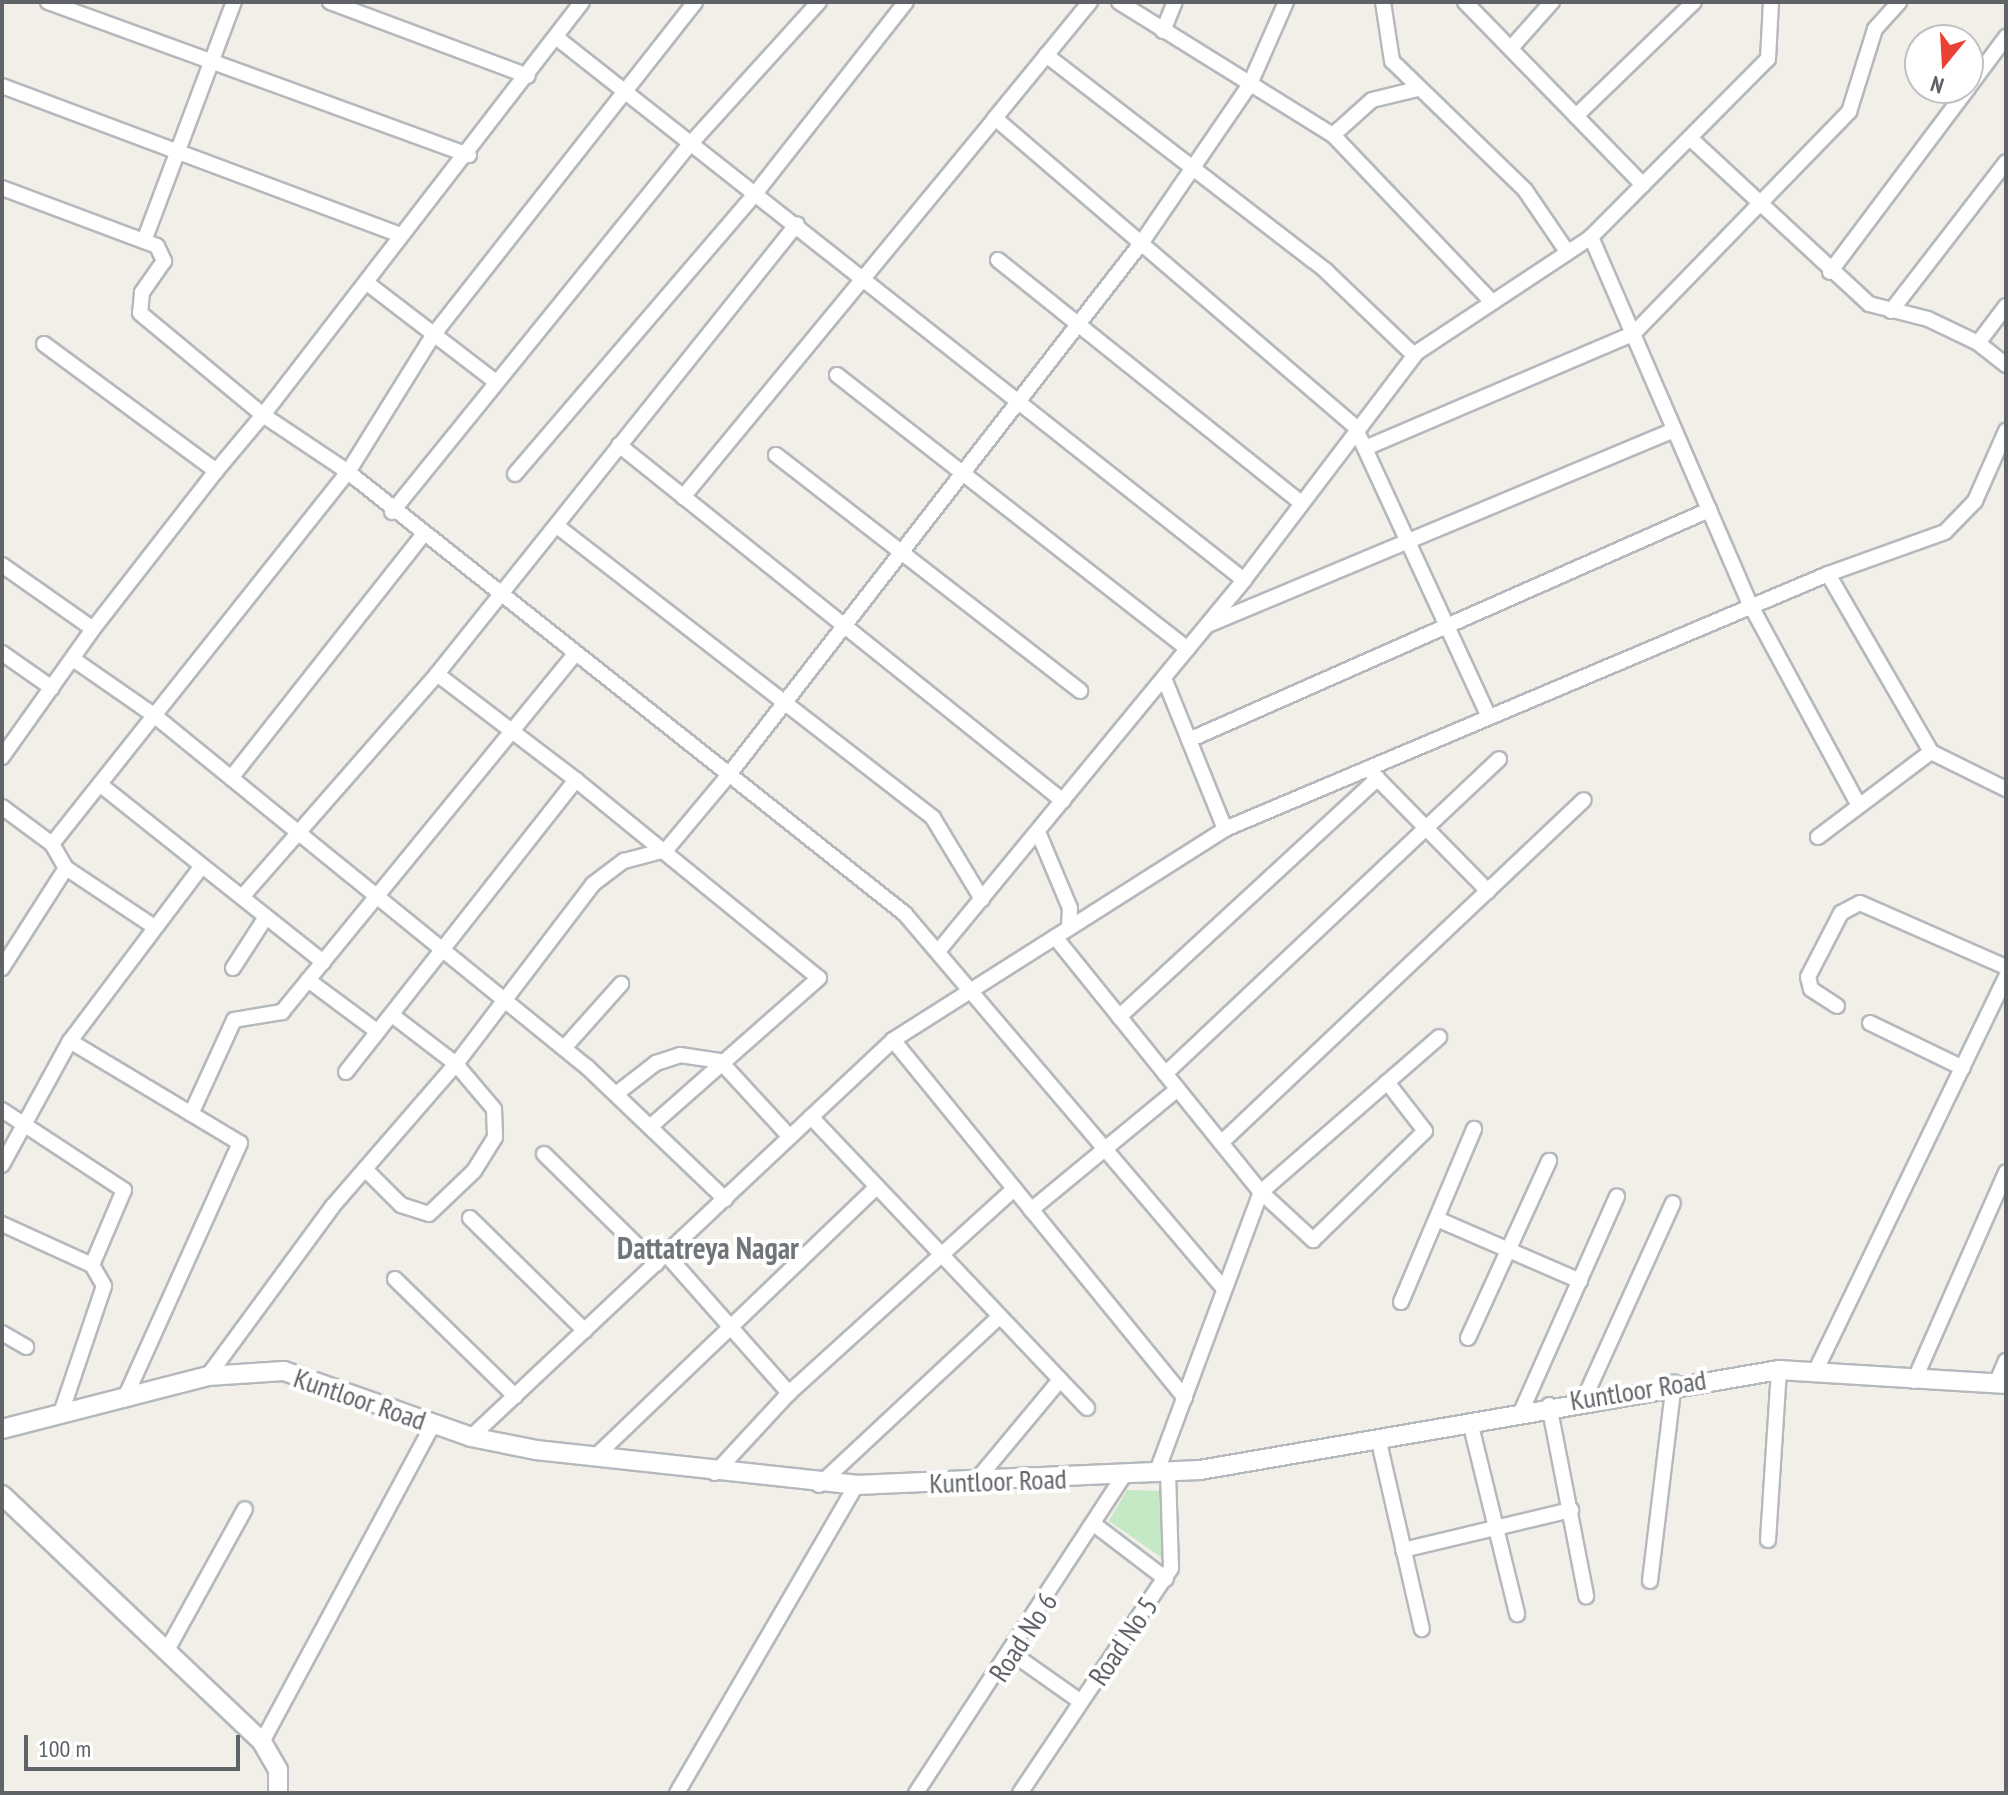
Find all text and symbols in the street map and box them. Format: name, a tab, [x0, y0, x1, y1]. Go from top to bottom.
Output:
north arrow	[1904, 24, 1984, 104]
text: N	[1927, 70, 1947, 100]
district label: Dattatreya Nagar	[617, 1230, 799, 1266]
street label: Kuntloor Road	[290, 1361, 430, 1437]
street label: Kuntloor Road	[1567, 1363, 1709, 1417]
street label: Kuntloor Road	[929, 1462, 1067, 1500]
street label: Road No 6	[982, 1586, 1064, 1688]
street label: Road No 5	[1081, 1590, 1165, 1692]
scale bar	[28, 1719, 244, 1769]
text: 100 m	[38, 1733, 91, 1764]

